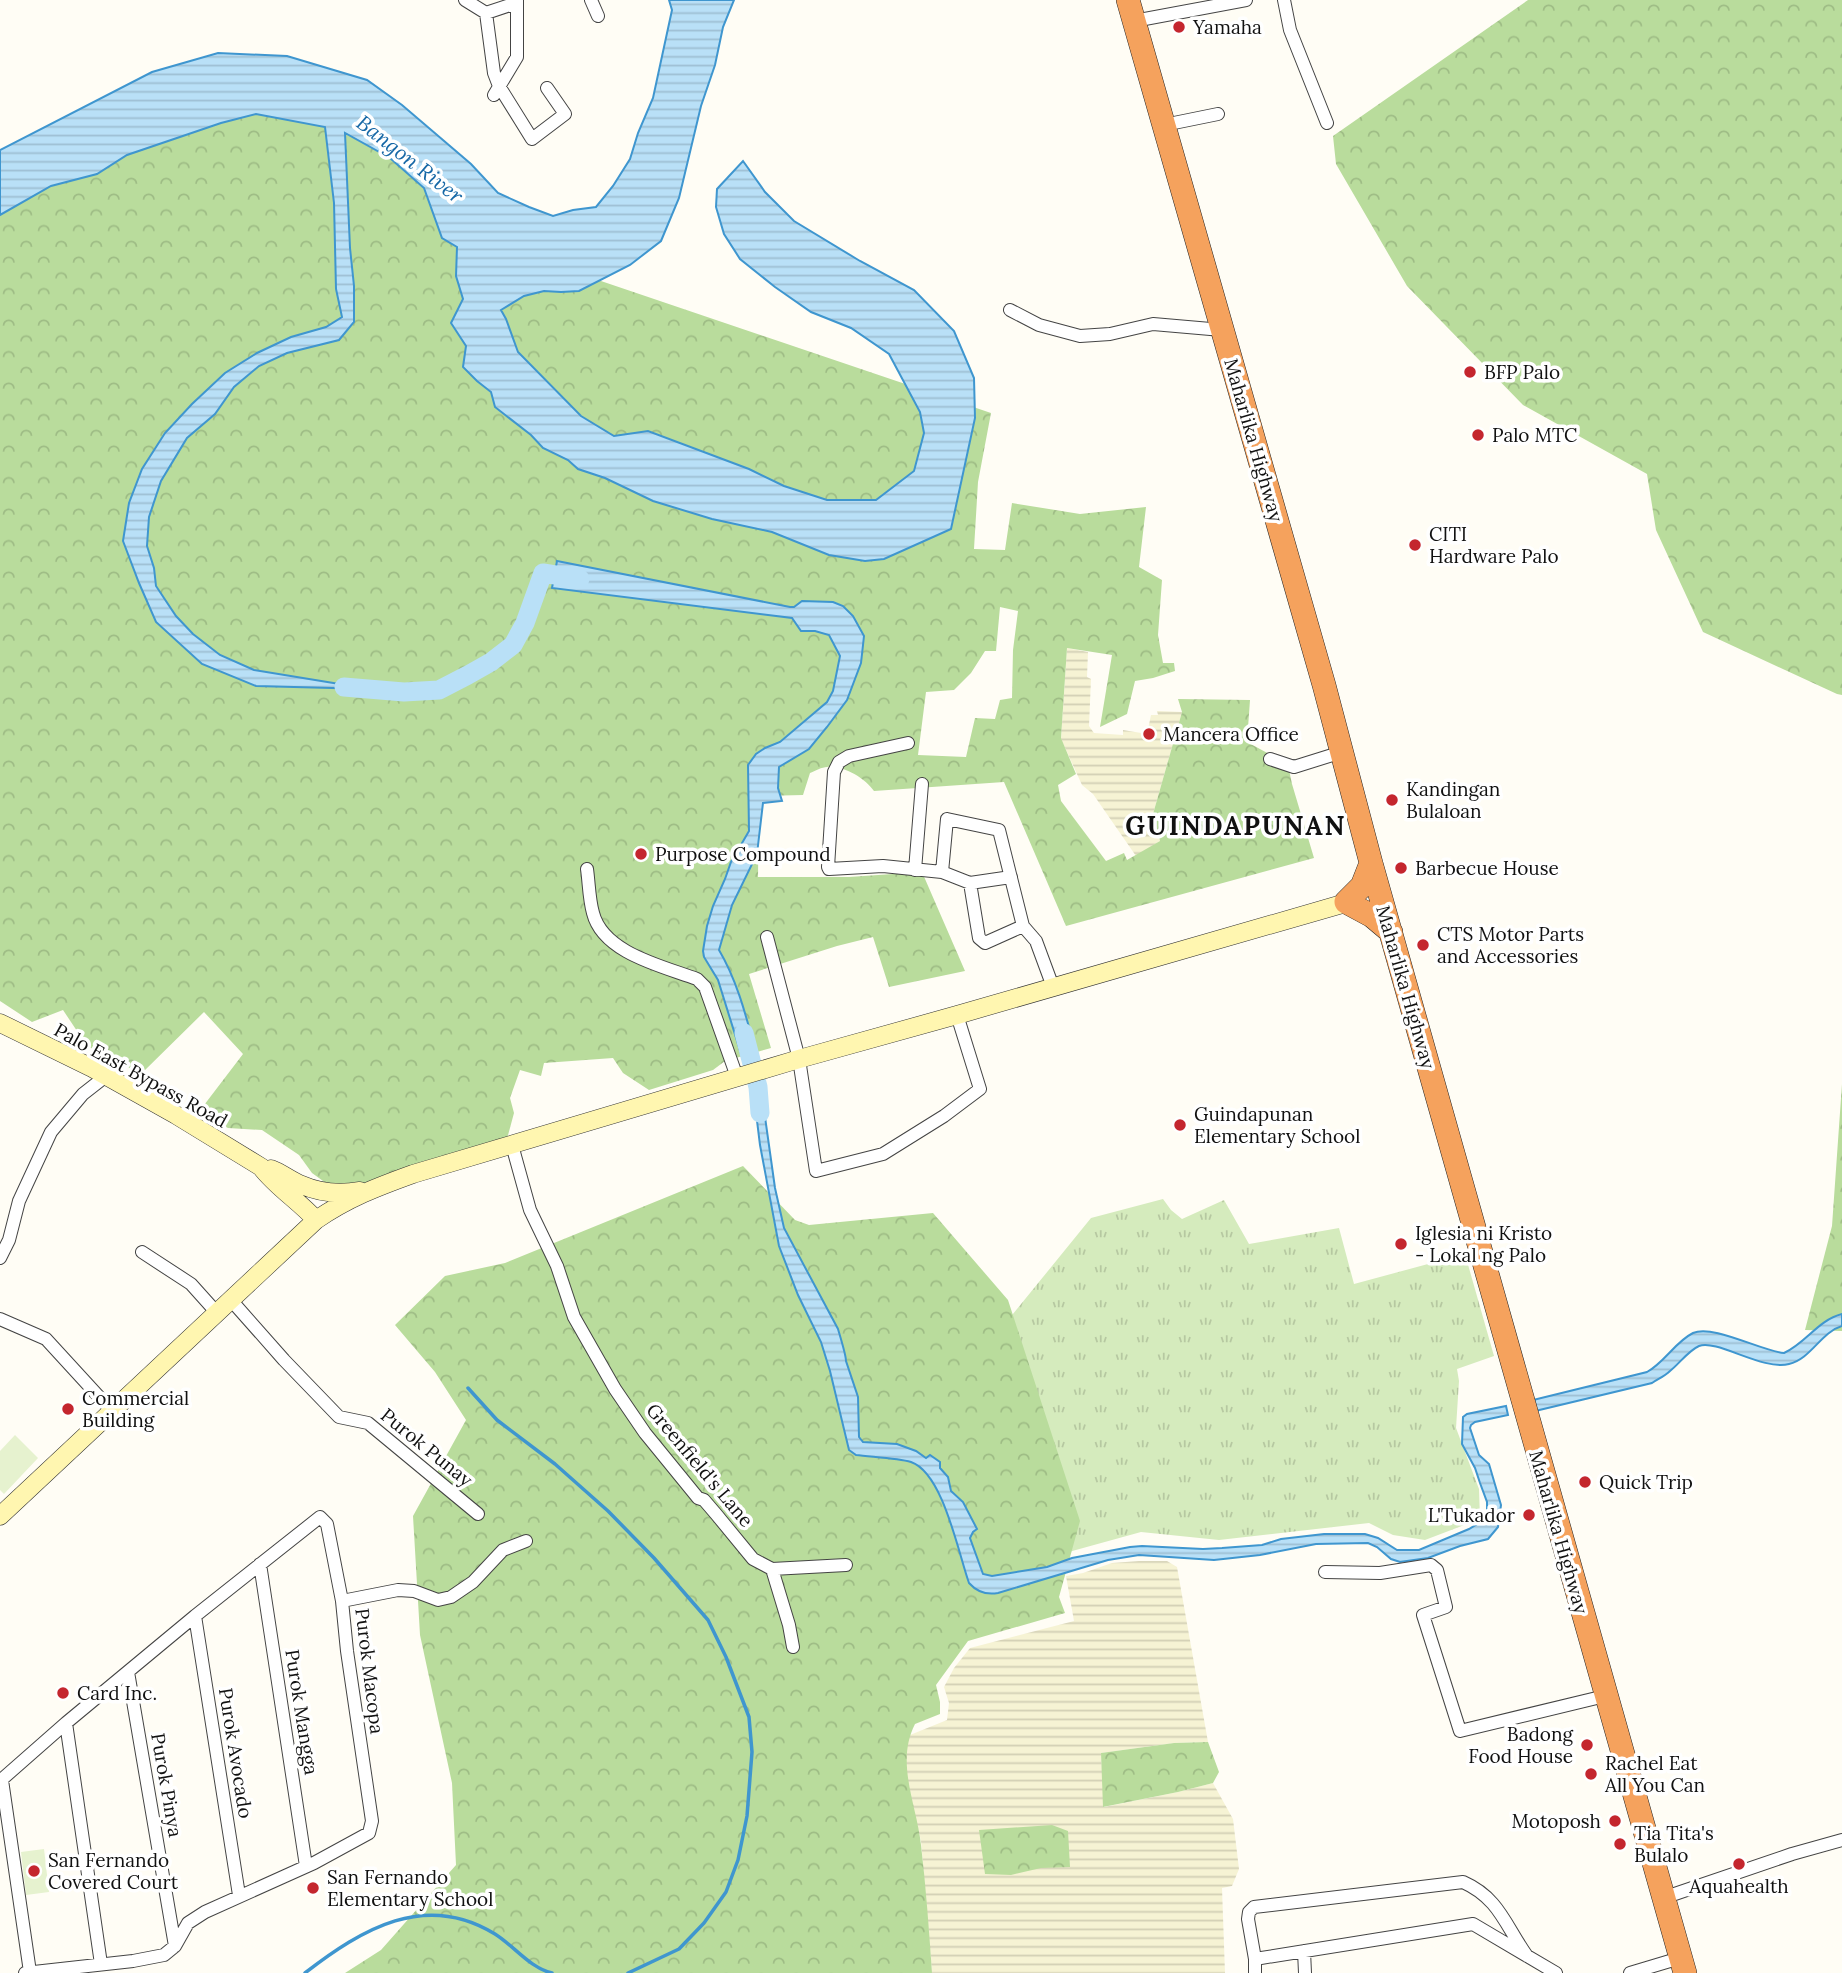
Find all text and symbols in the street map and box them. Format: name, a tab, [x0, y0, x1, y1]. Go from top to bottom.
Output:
place label: Yamaha	[1192, 15, 1262, 39]
marker: Yamaha	[1171, 19, 1187, 35]
water label: Bangon River	[351, 109, 469, 209]
street label: Maharlika Highway	[1219, 355, 1289, 525]
place label: BFP Palo	[1484, 360, 1560, 384]
marker: BFP Palo	[1462, 364, 1478, 380]
place label: Palo MTC	[1492, 423, 1577, 447]
marker: Palo MTC	[1470, 427, 1486, 443]
place label: CITI Hardware Palo	[1429, 522, 1559, 568]
marker: CITI Hardware Palo	[1407, 537, 1423, 553]
place label: Mancera Office	[1163, 722, 1299, 746]
marker: Mancera Office	[1141, 726, 1157, 742]
place label: Kandingan Bulaloan	[1406, 777, 1500, 823]
marker: Kandingan Bulaloan	[1384, 792, 1400, 808]
district label: GUINDAPUNAN	[1125, 809, 1347, 842]
place label: Purpose Compound	[655, 842, 831, 866]
marker: Purpose Compound	[633, 846, 649, 862]
place label: Barbecue House	[1415, 856, 1559, 880]
marker: Barbecue House	[1393, 860, 1409, 876]
street label: Maharlika Highway	[1371, 902, 1441, 1072]
place label: CTS Motor Parts and Accessories	[1437, 922, 1584, 968]
marker: CTS Motor Parts and Accessories	[1415, 937, 1431, 953]
street label: Palo East Bypass Road	[50, 1017, 232, 1133]
place label: Guindapunan Elementary School	[1194, 1102, 1360, 1148]
marker: Guindapunan Elementary School	[1172, 1117, 1188, 1133]
place label: Iglesia ni Kristo - Lokal ng Palo	[1415, 1221, 1552, 1267]
marker: Iglesia ni Kristo - Lokal ng Palo	[1393, 1236, 1409, 1252]
place label: Commercial Building	[82, 1386, 189, 1432]
street label: Greenfield's Lane	[641, 1398, 759, 1532]
marker: Commercial Building	[60, 1401, 76, 1417]
street label: Purok Punay	[376, 1403, 478, 1491]
street label: Maharlika Highway	[1524, 1447, 1594, 1617]
place label: Quick Trip	[1599, 1470, 1693, 1494]
marker: Quick Trip	[1577, 1474, 1593, 1490]
place label: L'Tukador	[1428, 1503, 1516, 1527]
marker: L'Tukador	[1521, 1507, 1537, 1523]
street label: Purok Macopa	[350, 1607, 390, 1736]
street label: Purok Mangga	[280, 1647, 324, 1777]
place label: Card Inc.	[77, 1681, 157, 1705]
marker: Card Inc.	[55, 1685, 71, 1701]
street label: Purok Avocado	[214, 1686, 258, 1820]
place label: Badong Food House	[1468, 1722, 1573, 1768]
street label: Purok Pinya	[146, 1731, 188, 1839]
marker: Badong Food House	[1579, 1737, 1595, 1753]
place label: Rachel Eat All You Can	[1604, 1751, 1705, 1797]
marker: Rachel Eat All You Can	[1583, 1766, 1599, 1782]
place label: Motoposh	[1511, 1809, 1601, 1833]
marker: Motoposh	[1607, 1813, 1623, 1829]
place label: Tia Tita's Bulalo	[1634, 1821, 1714, 1867]
marker: Tia Tita's Bulalo	[1612, 1836, 1628, 1852]
place label: San Fernando Covered Court	[48, 1848, 179, 1894]
marker: Aquahealth	[1731, 1856, 1747, 1872]
marker: San Fernando Covered Court	[26, 1863, 42, 1879]
place label: San Fernando Elementary School	[327, 1865, 493, 1911]
place label: Aquahealth	[1688, 1874, 1789, 1898]
marker: San Fernando Elementary School	[305, 1880, 321, 1896]

